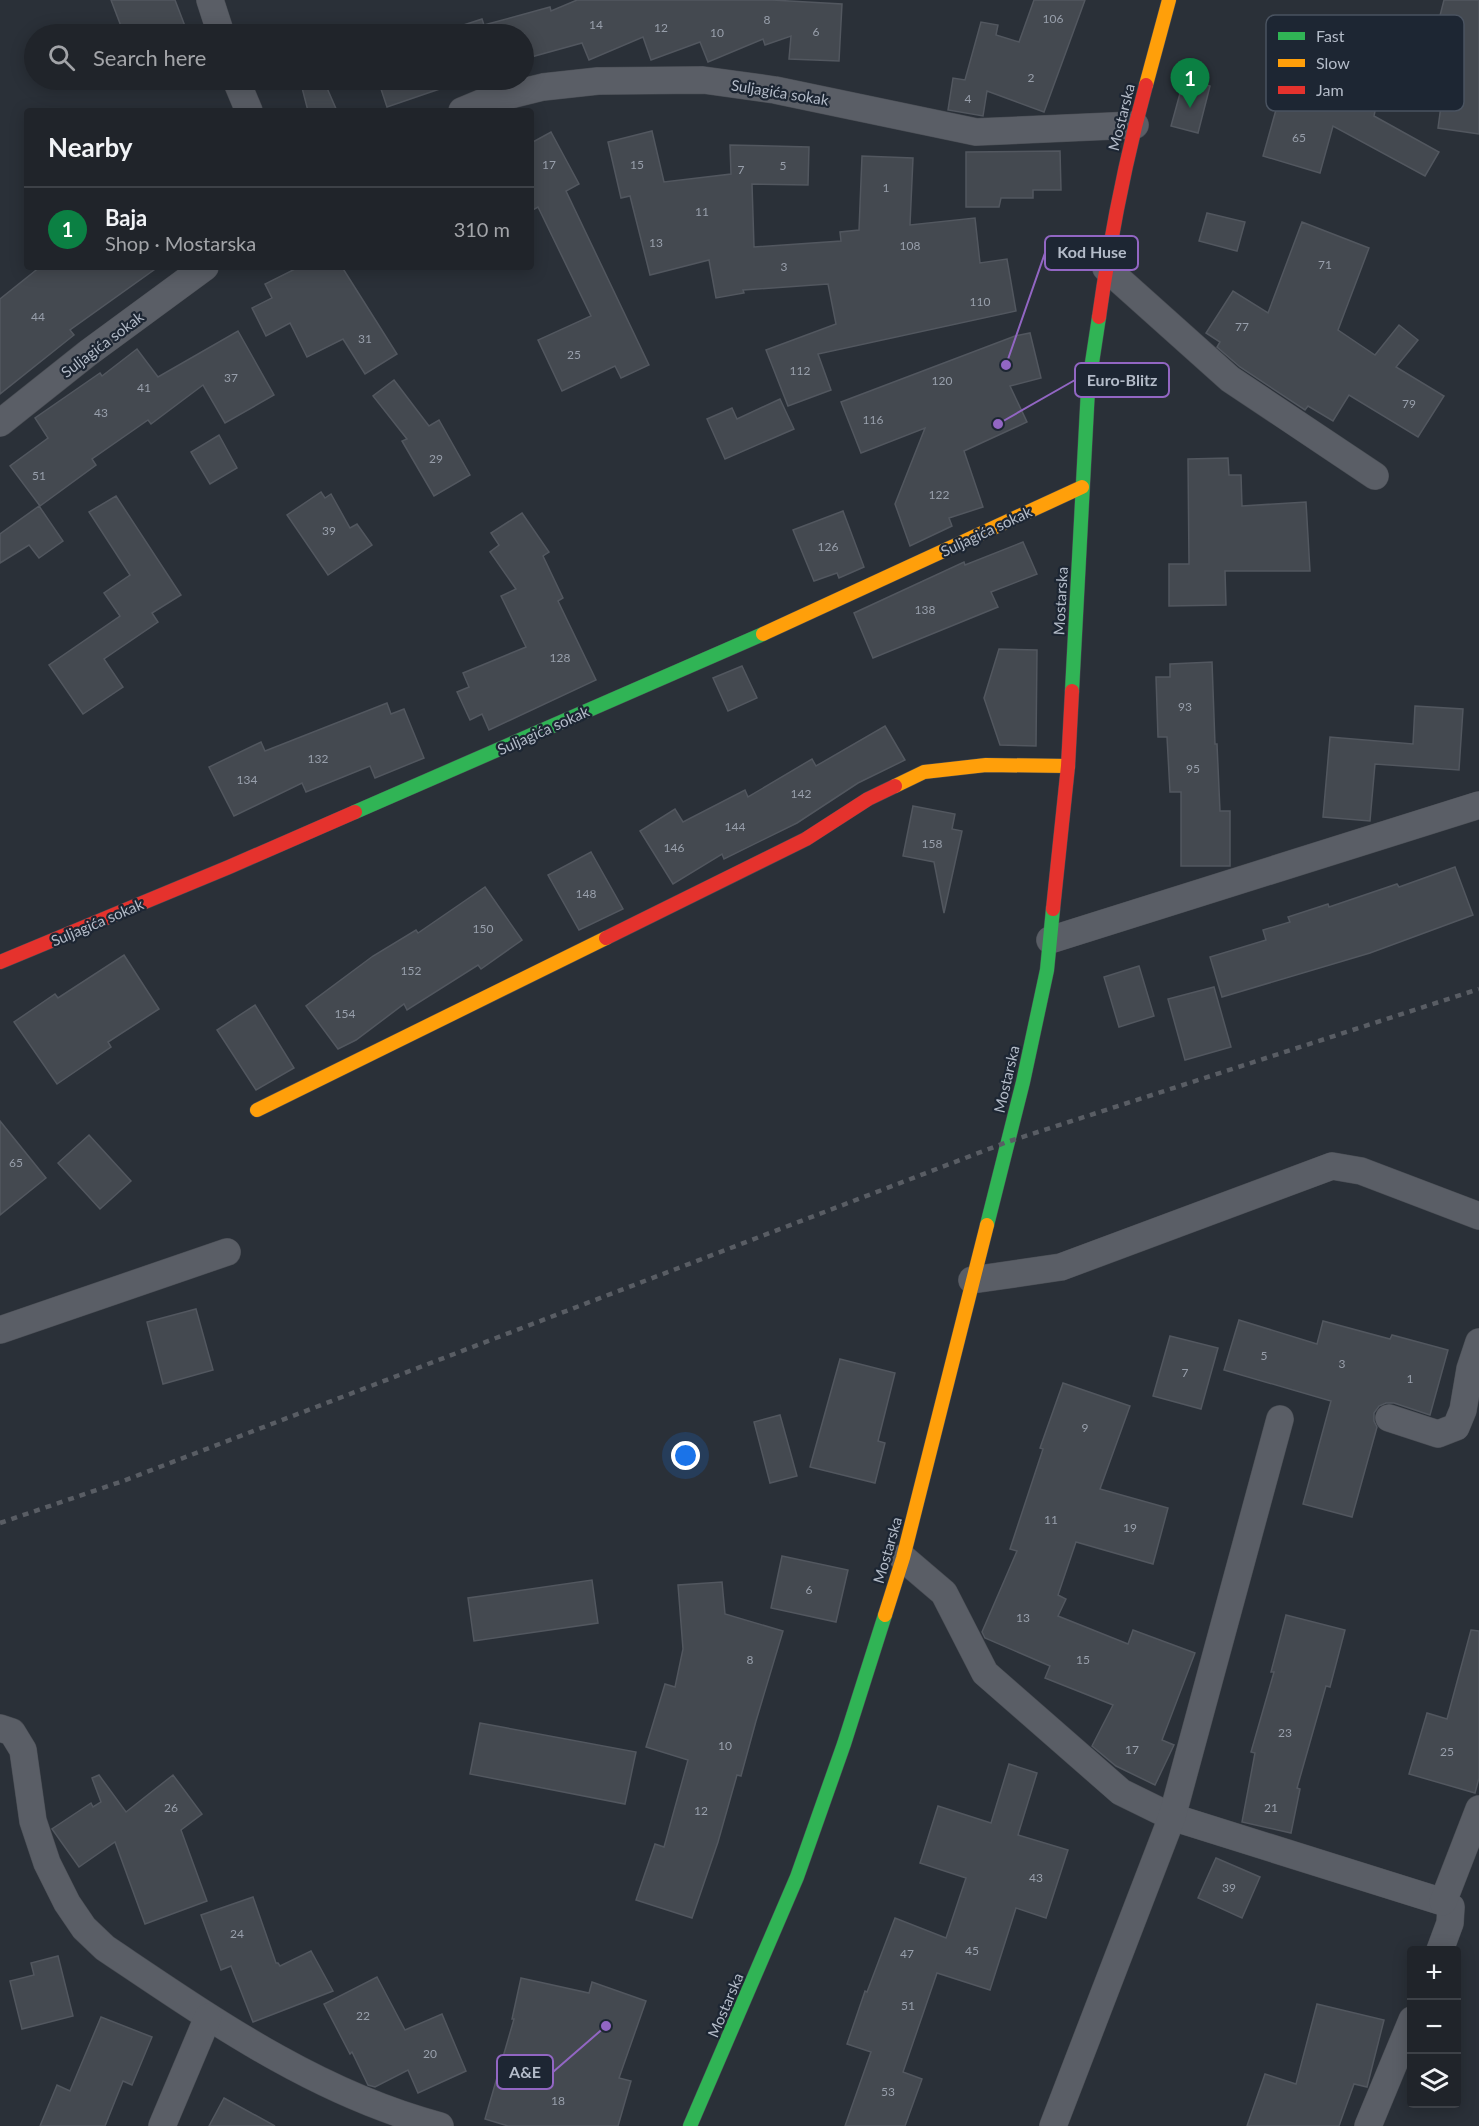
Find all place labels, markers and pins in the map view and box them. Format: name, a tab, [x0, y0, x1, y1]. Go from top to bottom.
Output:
pin: 1	[1170, 58, 1210, 108]
callout: Kod Huse	[1045, 236, 1138, 270]
callout: Euro-Blitz	[1075, 363, 1169, 397]
callout: A&E	[497, 2055, 553, 2089]

